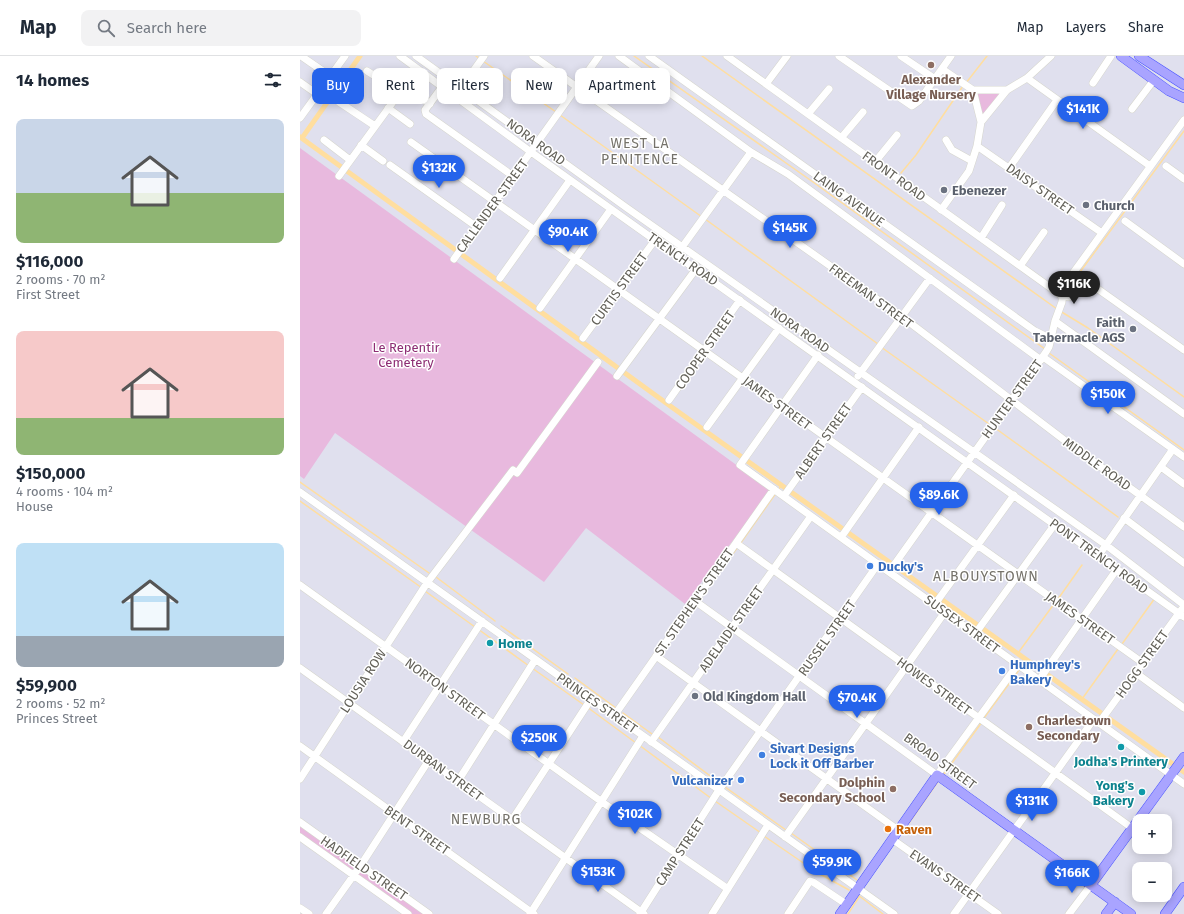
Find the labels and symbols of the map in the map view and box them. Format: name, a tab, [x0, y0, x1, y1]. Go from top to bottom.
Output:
marker: Alexander Village Nursery	[926, 60, 936, 70]
place label: Alexander Village Nursery	[885, 72, 976, 102]
pin: $141K	[1055, 96, 1111, 130]
street label: NORA ROAD	[504, 116, 568, 168]
district label: WEST LA PENITENCE	[601, 135, 679, 168]
street label: FRONT ROAD	[859, 148, 929, 204]
pin: $132K	[411, 155, 467, 189]
street label: CALLENDER STREET	[453, 156, 531, 256]
street label: DAISY STREET	[1003, 160, 1077, 218]
street label: LAING AVENUE	[811, 168, 887, 230]
place label: Ebenezer	[952, 183, 1007, 198]
marker: Ebenezer	[939, 185, 949, 195]
place label: Church	[1094, 198, 1135, 213]
marker: Church	[1081, 200, 1091, 210]
pin: $145K	[762, 215, 818, 249]
pin: $90.4K	[535, 219, 601, 253]
street label: TRENCH ROAD	[645, 229, 721, 289]
street label: CURTIS STREET	[588, 249, 651, 328]
street label: FREEMAN STREET	[826, 261, 916, 332]
pin: $116K	[1046, 271, 1102, 305]
street label: NORA ROAD	[767, 304, 833, 356]
street label: COOPER STREET	[672, 307, 738, 392]
place label: Faith Tabernacle AGS	[1033, 315, 1126, 345]
marker: Faith Tabernacle AGS	[1128, 324, 1138, 334]
park label: Le Repentir Cemetery	[372, 340, 440, 370]
street label: HUNTER STREET	[979, 357, 1046, 441]
street label: JAMES STREET	[740, 373, 814, 433]
pin: $150K	[1080, 381, 1136, 415]
street label: ALBERT STREET	[791, 400, 855, 482]
street label: MIDDLE ROAD	[1060, 434, 1134, 494]
pin: $89.6K	[906, 482, 972, 516]
street label: PONT TRENCH ROAD	[1047, 515, 1151, 597]
street label: ST. STEPHEN'S STREET	[651, 545, 737, 658]
place label: Ducky's	[878, 559, 924, 574]
marker: Ducky's	[865, 561, 875, 571]
district label: ALBOUYSTOWN	[933, 568, 1039, 585]
street label: ADELAIDE STREET	[696, 583, 766, 675]
street label: JAMES STREET	[1043, 589, 1118, 648]
street label: SUSSEX STREET	[922, 592, 1003, 656]
street label: RUSSEL STREET	[795, 597, 859, 679]
street label: HOGG STREET	[1113, 627, 1172, 701]
place label: Home	[498, 636, 532, 651]
marker: Home	[485, 638, 495, 648]
street label: LOUSIA ROW	[337, 646, 389, 716]
street label: HOWES STREET	[894, 654, 974, 718]
street label: NORTON STREET	[402, 655, 488, 723]
place label: Humphrey's Bakery	[1010, 657, 1081, 687]
marker: Humphrey's Bakery	[997, 666, 1007, 676]
street label: PRINCES STREET	[554, 670, 640, 736]
pin: $70.4K	[824, 685, 890, 719]
place label: Old Kingdom Hall	[703, 689, 806, 704]
marker: Old Kingdom Hall	[690, 691, 700, 701]
place label: Charlestown Secondary	[1037, 713, 1111, 743]
marker: Charlestown Secondary	[1024, 722, 1034, 732]
pin: $250K	[511, 725, 567, 759]
street label: BROAD STREET	[901, 730, 979, 792]
street label: DURBAN STREET	[400, 736, 486, 804]
place label: Sivart Designs Lock it Off Barber	[770, 741, 875, 771]
marker: Jodha's Printery	[1116, 742, 1126, 752]
marker: Sivart Designs Lock it Off Barber	[757, 750, 767, 760]
place label: Jodha's Printery	[1073, 754, 1168, 769]
place label: Vulcanizer	[671, 773, 734, 788]
marker: Vulcanizer	[736, 775, 746, 785]
place label: Dolphin Secondary School	[779, 775, 885, 805]
place label: Yong's Bakery	[1093, 778, 1135, 808]
marker: Dolphin Secondary School	[888, 784, 898, 794]
marker: Yong's Bakery	[1137, 787, 1147, 797]
pin: $131K	[1004, 788, 1060, 822]
pin: $102K	[607, 801, 663, 835]
street label: BENT STREET	[382, 802, 453, 858]
district label: NEWBURG	[451, 811, 521, 828]
street label: CAMP STREET	[653, 815, 708, 889]
place label: Raven	[896, 822, 932, 837]
marker: Raven	[883, 824, 893, 834]
street label: HADFIELD STREET	[318, 833, 410, 904]
street label: EVANS STREET	[907, 846, 983, 906]
pin: $59.9K	[799, 849, 865, 883]
pin: $153K	[570, 859, 626, 893]
pin: $166K	[1044, 860, 1100, 894]

